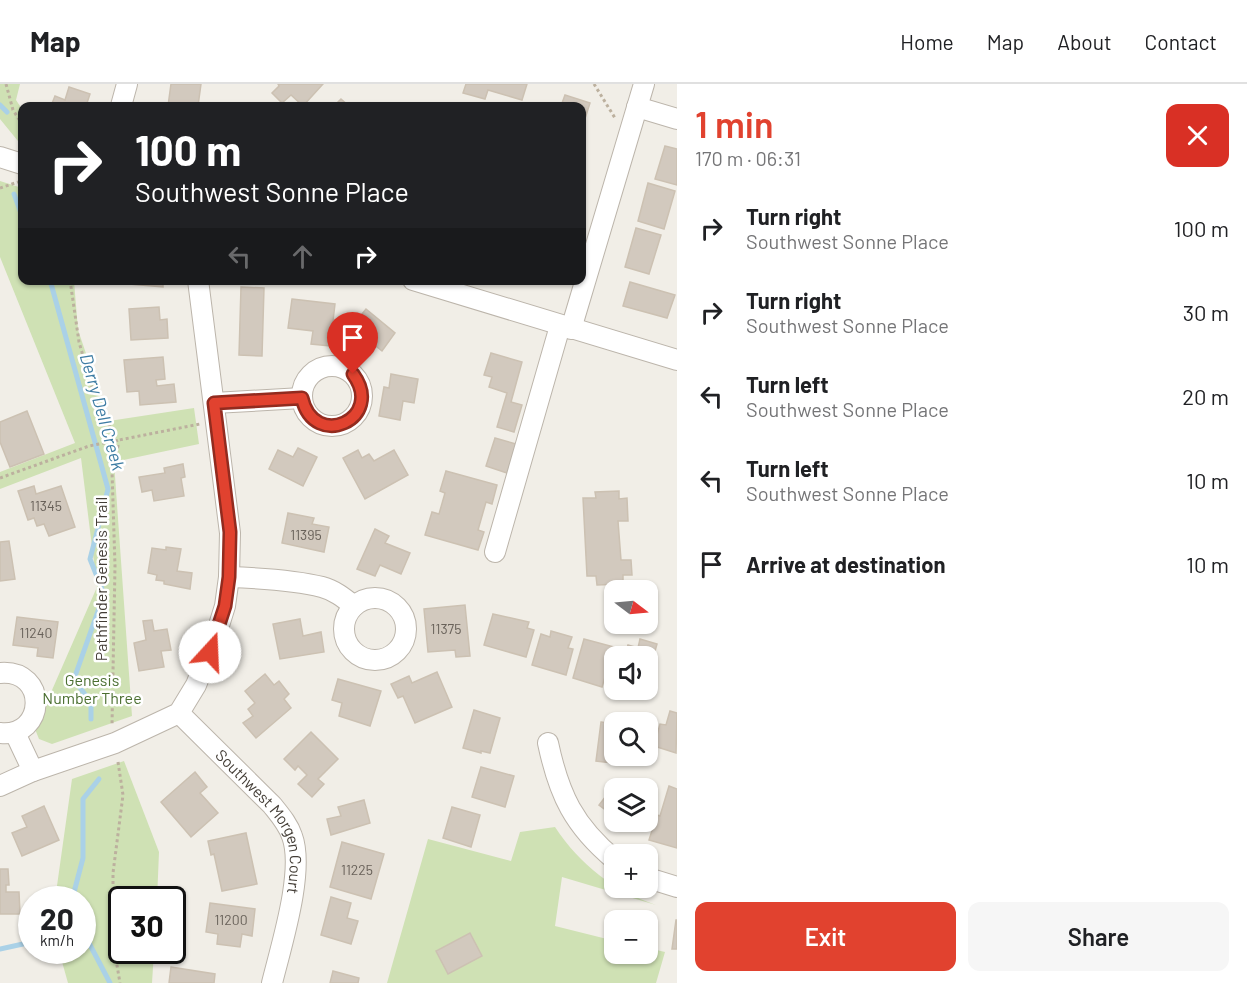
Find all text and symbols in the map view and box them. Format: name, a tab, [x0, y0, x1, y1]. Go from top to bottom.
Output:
text: Map	[30, 24, 81, 58]
text: Home	[900, 29, 954, 54]
text: Map	[987, 29, 1024, 54]
text: About	[1057, 29, 1112, 54]
text: Contact	[1145, 29, 1217, 54]
text: 1 min	[695, 102, 774, 145]
button: close	[1166, 104, 1229, 167]
text: 100 m	[135, 124, 241, 174]
icon: right	[36, 126, 114, 204]
text: 170 m · 06:31	[695, 146, 801, 170]
text: Southwest Sonne Place	[135, 175, 409, 207]
text: Turn right	[746, 203, 841, 229]
icon: right	[695, 212, 728, 245]
text: 100 m	[1174, 215, 1229, 241]
text: Southwest Sonne Place	[746, 229, 949, 253]
icon: left	[223, 240, 256, 273]
icon: ahead	[286, 240, 319, 273]
icon: right	[349, 240, 382, 273]
text: Turn right	[746, 287, 841, 313]
icon: right	[695, 296, 728, 329]
text: 30 m	[1183, 299, 1229, 325]
pin	[327, 312, 378, 374]
text: Southwest Sonne Place	[746, 313, 949, 337]
icon: arrive	[336, 321, 369, 354]
water label: Derry Dell Creek	[76, 351, 130, 473]
text: Turn left	[746, 371, 829, 397]
icon: left	[695, 380, 728, 413]
text: 20 m	[1182, 383, 1229, 409]
text: Southwest Sonne Place	[746, 397, 949, 421]
text: Turn left	[746, 455, 829, 481]
icon: left	[695, 464, 728, 497]
text: 10 m	[1186, 467, 1229, 493]
text: Southwest Sonne Place	[746, 481, 949, 505]
house number: 11345	[30, 497, 62, 514]
street label: Pathfinder Genesis Trail	[91, 497, 110, 661]
house number: 11395	[290, 526, 322, 543]
icon: arrive	[695, 548, 728, 581]
text: Arrive at destination	[746, 551, 945, 577]
text: 10 m	[1186, 551, 1229, 577]
north arrow	[604, 580, 658, 634]
map controls	[604, 580, 658, 964]
position arrow	[178, 620, 242, 684]
house number: 11375	[431, 620, 461, 637]
house number: 11240	[20, 624, 52, 641]
button: sound	[604, 646, 658, 700]
park label: Genesis Number Three	[42, 670, 142, 707]
button: search	[604, 712, 658, 766]
street label: Southwest Morgen Court	[212, 745, 306, 895]
button: layers	[604, 778, 658, 832]
button: +	[604, 844, 658, 898]
house number: 11225	[341, 861, 373, 878]
speed limit sign: 30	[108, 886, 186, 964]
text: 20	[40, 900, 74, 936]
button: Exit	[695, 902, 956, 971]
button: Share	[968, 902, 1229, 971]
button: −	[604, 910, 658, 964]
house number: 11200	[214, 911, 248, 928]
text: km/h	[40, 931, 74, 949]

